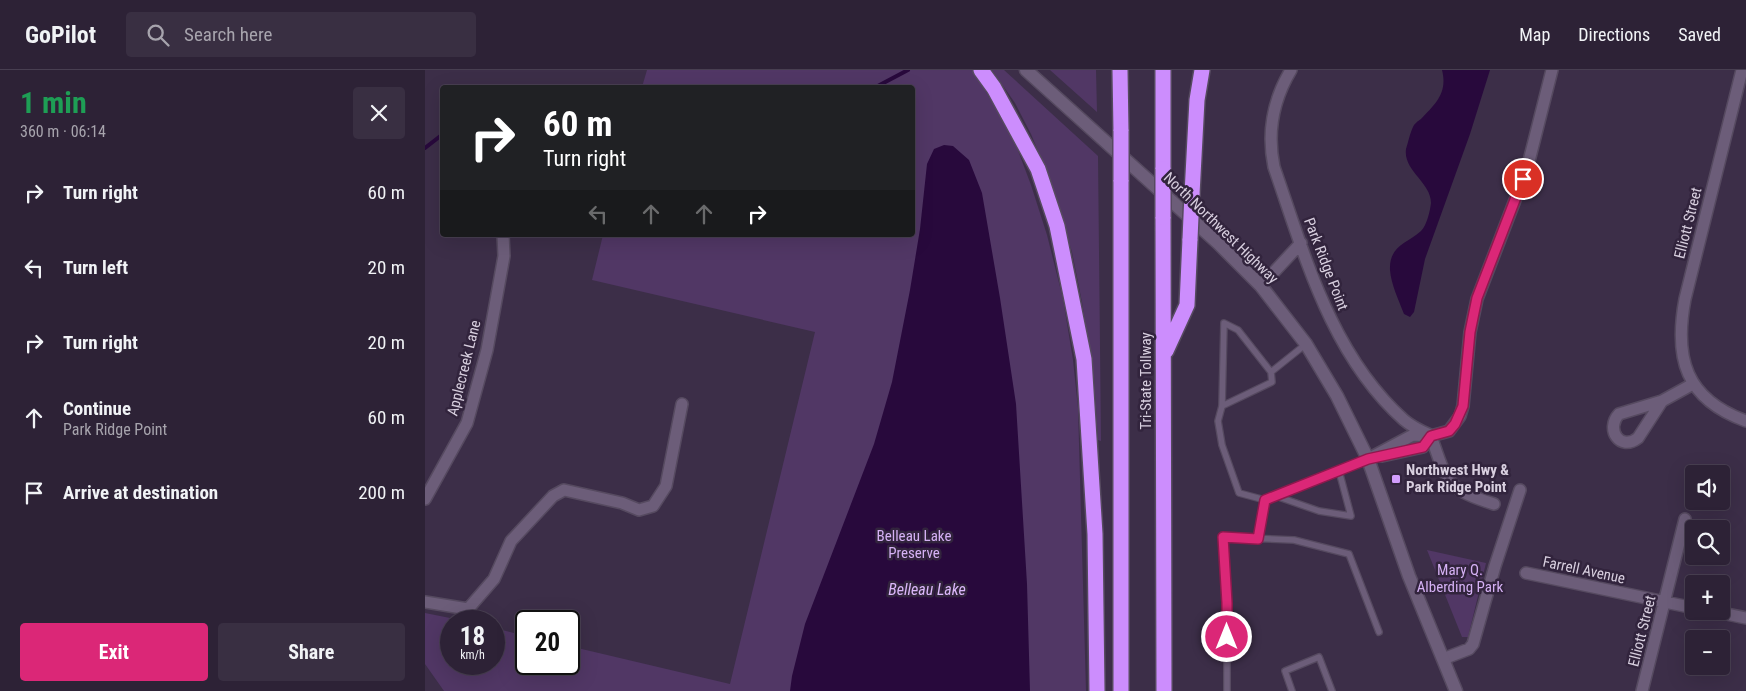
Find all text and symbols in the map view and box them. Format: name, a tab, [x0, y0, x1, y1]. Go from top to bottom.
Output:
search box	[126, 12, 476, 57]
text: GoPilot	[25, 21, 96, 49]
icon: search	[144, 21, 172, 49]
text: Search here	[184, 23, 272, 46]
text: Map	[1519, 24, 1550, 45]
text: Directions	[1578, 24, 1650, 45]
text: Saved	[1678, 24, 1721, 45]
text: 1 min	[20, 85, 87, 120]
button: close	[353, 87, 405, 139]
text: 60 m	[543, 104, 612, 145]
icon: right	[460, 105, 525, 170]
text: 360 m · 06:14	[20, 122, 106, 141]
text: Turn right	[543, 146, 626, 171]
pin	[1502, 158, 1544, 200]
icon: arrive	[1509, 165, 1537, 193]
street label: North Northwest Highway	[1160, 169, 1282, 287]
icon: right	[20, 179, 48, 207]
text: Turn right	[63, 181, 138, 204]
text: 60 m	[368, 181, 405, 204]
street label: Elliott Street	[1670, 186, 1706, 260]
icon: left	[584, 200, 612, 228]
icon: ahead	[637, 200, 665, 228]
icon: ahead	[690, 200, 718, 228]
icon: right	[743, 200, 771, 228]
street label: Park Ridge Point	[1300, 215, 1352, 313]
icon: left	[20, 254, 48, 282]
text: Turn left	[63, 256, 128, 279]
text: 20 m	[368, 256, 405, 279]
street label: Applecreek Lane	[443, 318, 485, 418]
icon: right	[20, 329, 48, 357]
text: Turn right	[63, 331, 138, 354]
text: 20 m	[368, 331, 405, 354]
street label: Tri-State Tollway	[1137, 332, 1155, 430]
text: Continue	[63, 397, 131, 420]
icon: ahead	[20, 404, 48, 432]
text: 60 m	[368, 406, 405, 429]
text: Park Ridge Point	[63, 420, 167, 439]
place label: Northwest Hwy & Park Ridge Point	[1406, 461, 1509, 496]
map controls	[1685, 465, 1730, 675]
button: sound	[1685, 465, 1730, 510]
marker: Northwest Hwy & Park Ridge Point	[1390, 473, 1402, 485]
icon: arrive	[20, 479, 48, 507]
text: Arrive at destination	[63, 481, 218, 504]
text: 200 m	[358, 481, 405, 504]
button: search	[1685, 520, 1730, 565]
park label: Belleau Lake Preserve	[877, 527, 951, 562]
street label: Farrell Avenue	[1541, 552, 1627, 588]
park label: Mary Q. Alberding Park	[1417, 561, 1504, 596]
button: +	[1685, 575, 1730, 620]
water label: Belleau Lake	[888, 580, 966, 599]
street label: Elliott Street	[1624, 594, 1660, 668]
speed limit sign: 20	[515, 610, 580, 675]
position arrow	[1200, 610, 1252, 662]
text: 18	[460, 622, 485, 651]
button: Exit	[20, 623, 208, 681]
button: Share	[218, 623, 405, 681]
button: −	[1685, 630, 1730, 675]
text: km/h	[460, 648, 485, 662]

